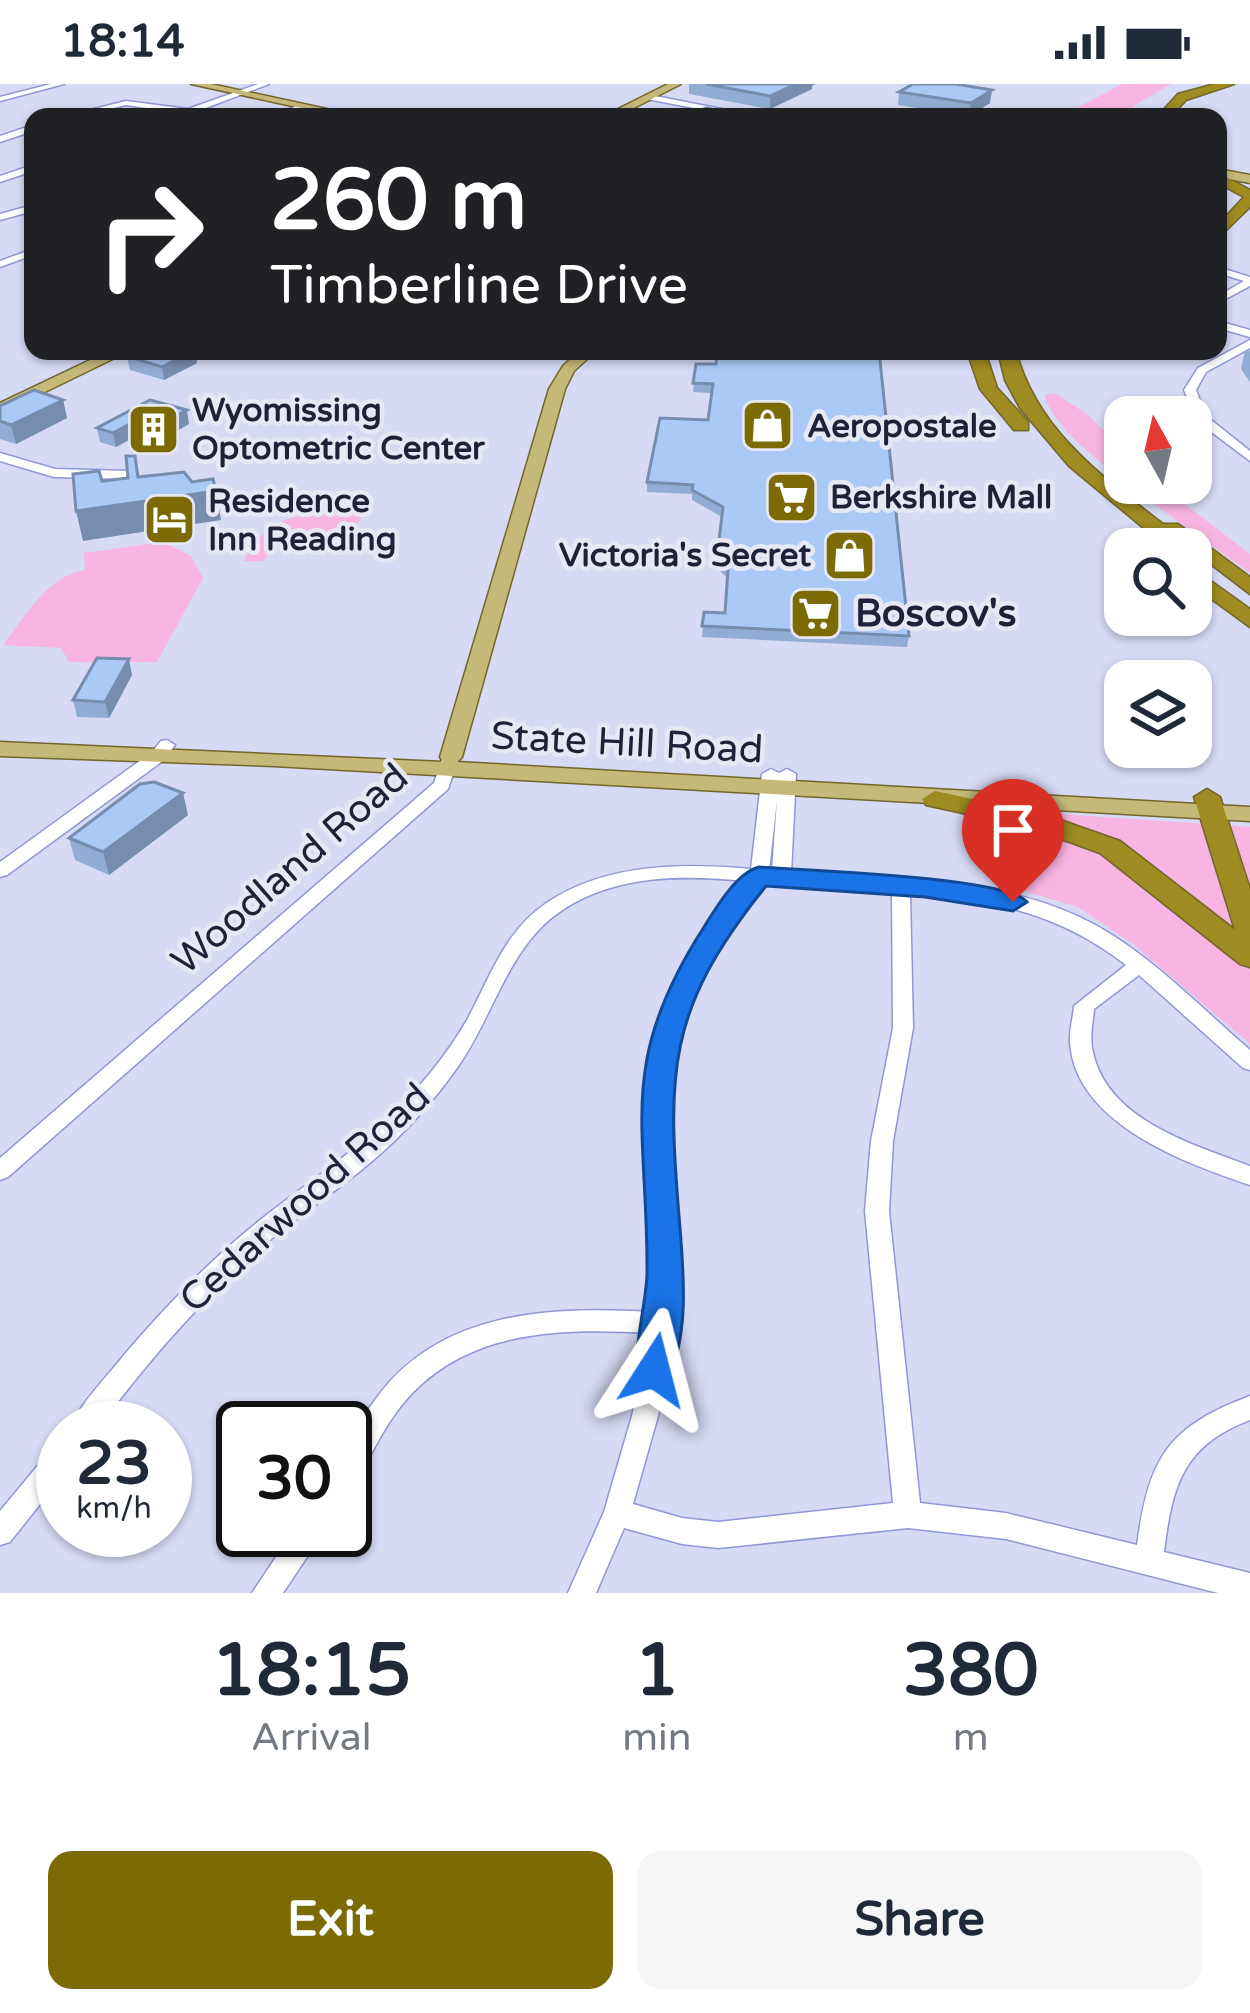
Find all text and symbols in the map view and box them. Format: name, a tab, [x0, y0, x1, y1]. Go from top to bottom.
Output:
text: 18:14	[60, 15, 185, 69]
text: 260 m	[270, 151, 527, 252]
icon: right	[72, 156, 228, 312]
text: Timberline Drive	[270, 253, 688, 318]
place label: Wyomissing Optometric Center	[192, 391, 485, 468]
north arrow	[1104, 396, 1212, 504]
map controls	[1104, 396, 1212, 768]
shop icon: Aeropostale	[740, 398, 796, 454]
building icon: Wyomissing Optometric Center	[125, 401, 181, 457]
place label: Aeropostale	[807, 407, 997, 446]
supermarket icon: Berkshire Mall	[763, 469, 819, 525]
place label: Berkshire Mall	[830, 478, 1052, 517]
place label: Residence Inn Reading	[208, 482, 397, 559]
hotel icon: Residence Inn Reading	[141, 492, 197, 548]
shop icon: Victoria's Secret	[822, 527, 878, 583]
button: search	[1104, 528, 1212, 636]
place label: Victoria's Secret	[559, 536, 811, 575]
supermarket icon: Boscov's	[788, 585, 844, 641]
place label: Boscov's	[855, 590, 1016, 637]
button: layers	[1104, 660, 1212, 768]
street label: State Hill Road	[490, 712, 764, 774]
street label: Woodland Road	[162, 754, 418, 984]
pin	[962, 779, 1064, 902]
icon: arrive	[980, 797, 1046, 863]
street label: Cedarwood Road	[170, 1073, 440, 1323]
position arrow	[591, 1307, 717, 1433]
speed limit sign: 30	[216, 1401, 372, 1557]
text: 23	[76, 1428, 152, 1500]
text: km/h	[76, 1490, 152, 1527]
text: 18:15	[211, 1628, 411, 1715]
text: 1	[634, 1628, 680, 1715]
text: 380	[903, 1628, 1039, 1715]
text: Arrival	[251, 1714, 371, 1761]
text: min	[622, 1714, 692, 1761]
text: m	[953, 1714, 989, 1761]
button: Exit	[48, 1851, 613, 1989]
button: Share	[637, 1851, 1202, 1989]

